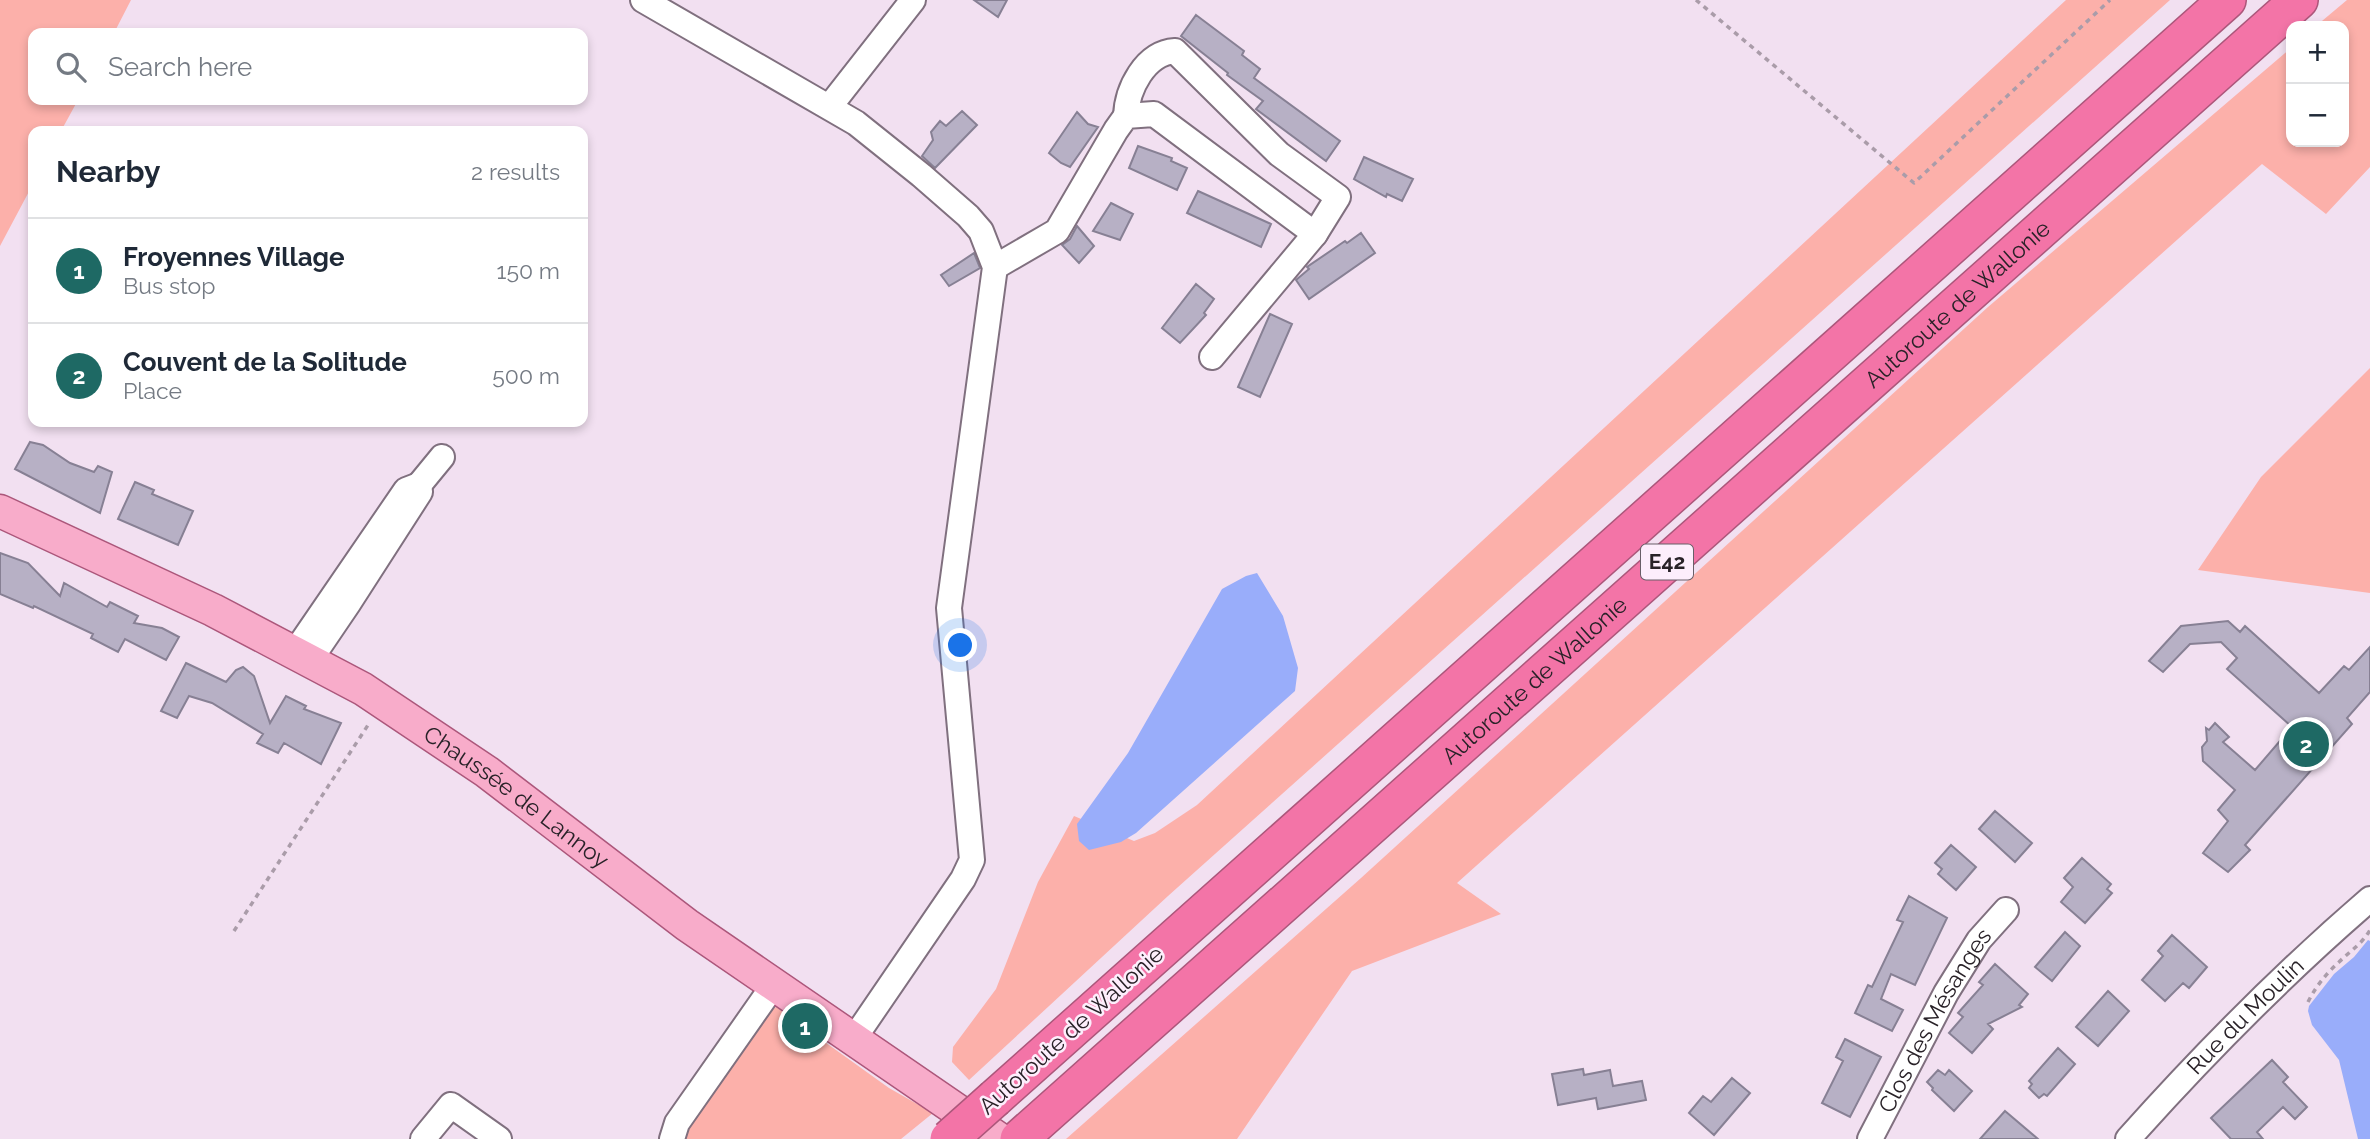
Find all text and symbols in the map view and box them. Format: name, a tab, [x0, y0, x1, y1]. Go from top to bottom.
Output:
map controls	[2286, 21, 2349, 147]
button: +	[2286, 21, 2349, 84]
search box	[28, 28, 588, 105]
icon: search	[52, 48, 90, 86]
text: Search here	[108, 52, 252, 82]
button: −	[2286, 84, 2349, 147]
text: Nearby	[56, 154, 160, 189]
text: 2 results	[471, 158, 560, 185]
street label: Autoroute de Wallonie	[1859, 214, 2055, 393]
text: Froyennes Village	[123, 242, 345, 272]
text: 1	[73, 257, 85, 284]
text: 150 m	[497, 257, 560, 284]
text: Bus stop	[123, 272, 215, 299]
text: Couvent de la Solitude	[123, 347, 407, 377]
text: 2	[73, 362, 85, 389]
text: 500 m	[492, 362, 560, 389]
text: Place	[123, 377, 182, 404]
road number: E42	[1641, 544, 1693, 580]
street label: Autoroute de Wallonie	[1436, 591, 1632, 769]
your location	[943, 628, 977, 662]
pin: 2	[2283, 718, 2329, 770]
street label: Chaussée de Lannoy	[419, 720, 614, 873]
street label: Clos des Mésanges	[1872, 922, 1996, 1117]
street label: Autoroute de Wallonie	[973, 940, 1168, 1119]
street label: Rue du Moulin	[2181, 952, 2309, 1079]
pin: 1	[782, 1000, 828, 1052]

